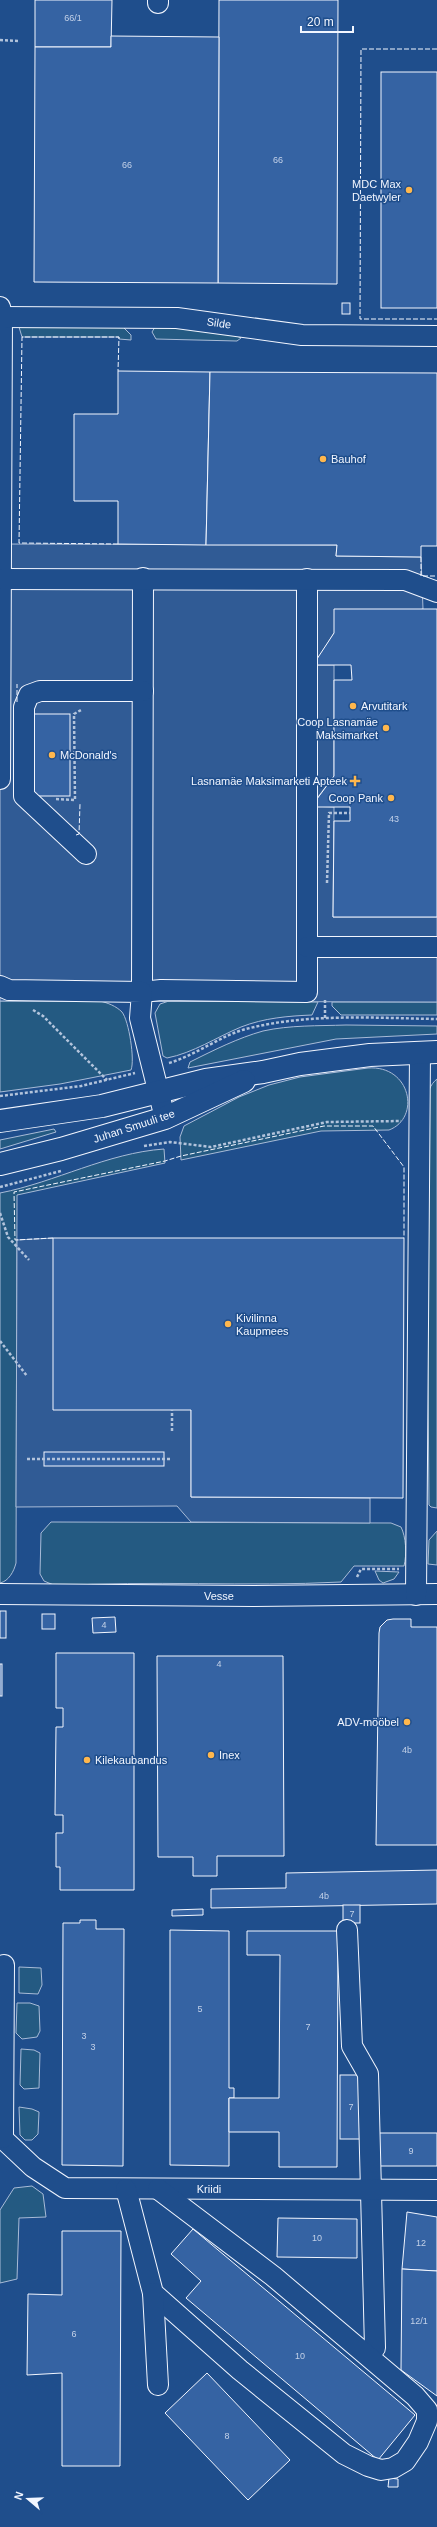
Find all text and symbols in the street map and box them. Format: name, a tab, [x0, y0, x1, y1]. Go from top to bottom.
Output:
scale bar	[301, 8, 353, 34]
house number: 66/1	[64, 13, 82, 23]
text: 20 m	[307, 15, 334, 29]
house number: 66	[273, 155, 283, 165]
house number: 66	[122, 160, 132, 170]
place label: MDC Max Daetwyler	[352, 178, 401, 203]
marker: MDC Max Daetwyler	[404, 185, 414, 195]
street label: Silde	[206, 315, 232, 331]
place label: Bauhof	[331, 453, 367, 465]
marker: Bauhof	[318, 454, 328, 464]
place label: Arvutitark	[361, 700, 408, 712]
marker: Arvutitark	[348, 701, 358, 711]
place label: Coop Lasnamäe Maksimarket	[297, 716, 378, 741]
marker: Coop Lasnamäe Maksimarket	[381, 723, 391, 733]
place label: McDonald's	[60, 749, 118, 761]
marker: McDonald's	[47, 750, 57, 760]
place label: Lasnamäe Maksimarketi Apteek	[191, 775, 347, 787]
marker: Lasnamäe Maksimarketi Apteek	[350, 776, 360, 786]
place label: Coop Pank	[329, 792, 383, 804]
marker: Coop Pank	[386, 793, 396, 803]
house number: 43	[389, 814, 399, 824]
street label: Juhan Smuuli tee	[92, 1107, 176, 1145]
place label: Kivilinna Kaupmees	[236, 1312, 289, 1337]
marker: Kivilinna Kaupmees	[223, 1319, 233, 1329]
street label: Vesse	[204, 1590, 234, 1602]
house number: 4	[101, 1620, 107, 1630]
house number: 4	[216, 1659, 222, 1669]
place label: ADV-mööbel	[337, 1716, 399, 1728]
marker: ADV-mööbel	[402, 1717, 412, 1727]
house number: 4b	[402, 1745, 412, 1755]
place label: Inex	[219, 1749, 240, 1761]
marker: Inex	[206, 1750, 216, 1760]
place label: Kilekaubandus	[95, 1754, 168, 1766]
marker: Kilekaubandus	[82, 1755, 92, 1765]
house number: 4b	[319, 1891, 329, 1901]
house number: 7	[349, 1909, 355, 1919]
house number: 5	[197, 2004, 203, 2014]
house number: 7	[305, 2022, 311, 2032]
house number: 3	[81, 2031, 87, 2041]
house number: 3	[90, 2042, 96, 2052]
house number: 7	[348, 2102, 354, 2112]
house number: 9	[408, 2146, 414, 2156]
street label: Kriidi	[197, 2183, 221, 2195]
house number: 10	[312, 2233, 322, 2243]
house number: 12	[416, 2238, 426, 2248]
house number: 12/1	[410, 2316, 428, 2326]
house number: 6	[71, 2329, 77, 2339]
house number: 10	[295, 2351, 305, 2361]
house number: 8	[224, 2431, 230, 2441]
north arrow	[8, 2479, 48, 2519]
text: N	[12, 2490, 26, 2501]

